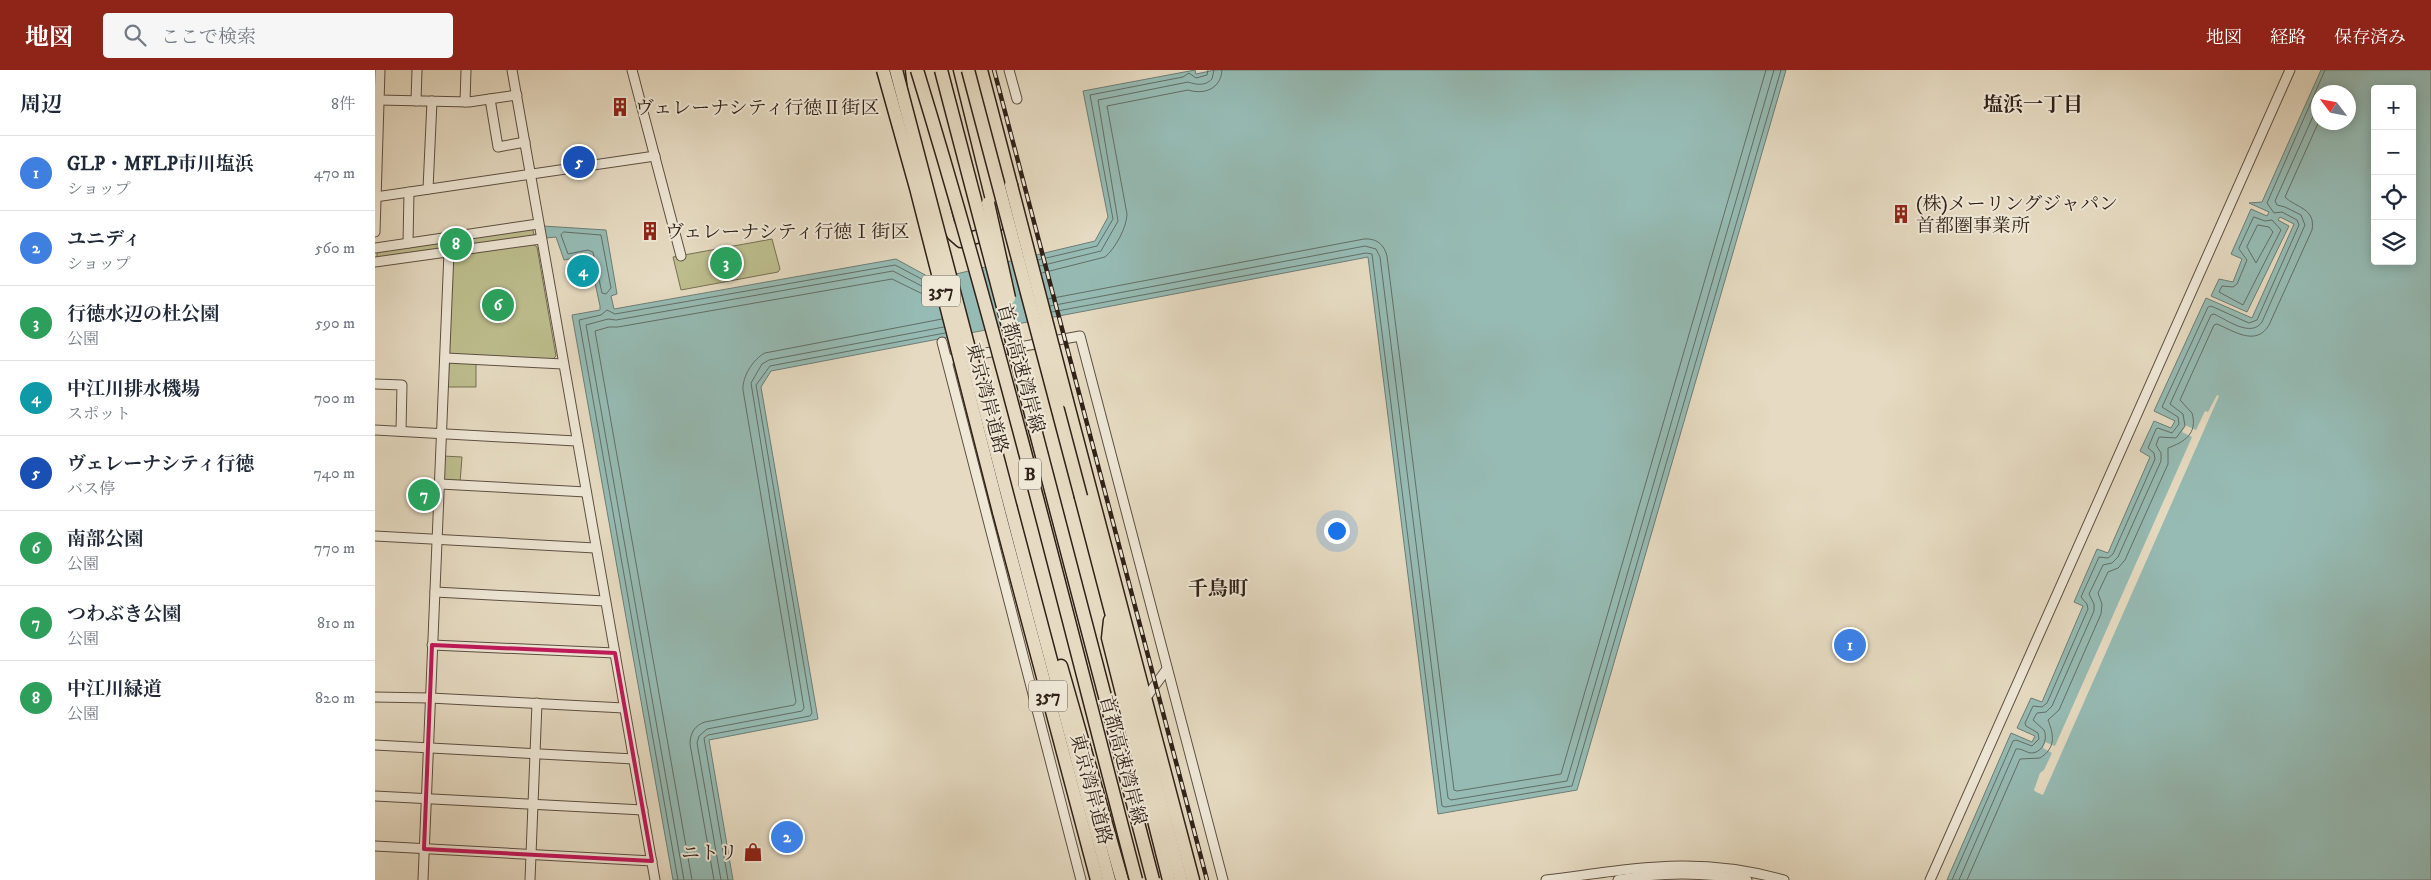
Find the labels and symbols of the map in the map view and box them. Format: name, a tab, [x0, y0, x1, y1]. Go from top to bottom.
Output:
north arrow	[2311, 85, 2356, 130]
district label: 塩浜一丁目	[1983, 93, 2083, 118]
building icon: ヴェレーナシティ行徳Ⅱ街区	[609, 96, 631, 118]
place label: ヴェレーナシティ行徳Ⅱ街区	[635, 97, 879, 120]
pin: 5	[563, 143, 595, 181]
place label: (株)メーリングジャパン 首都圏事業所	[1916, 193, 2118, 238]
building icon: (株)メーリングジャパン 首都圏事業所	[1890, 203, 1912, 225]
building icon: ヴェレーナシティ行徳Ⅰ街区	[639, 220, 661, 242]
place label: ヴェレーナシティ行徳Ⅰ街区	[665, 221, 909, 244]
pin: 8	[440, 225, 472, 263]
pin: 3	[710, 244, 742, 282]
pin: 4	[567, 252, 599, 290]
road number: 357	[922, 276, 960, 307]
pin: 6	[482, 286, 514, 324]
street label: 首都高速湾岸線	[992, 301, 1049, 436]
street label: 東京湾岸道路	[961, 340, 1012, 456]
road number: B	[1019, 458, 1041, 489]
pin: 7	[408, 476, 440, 514]
your location	[1324, 518, 1350, 544]
district label: 千鳥町	[1188, 577, 1249, 602]
pin: 1	[1834, 626, 1866, 664]
road number: 357	[1029, 680, 1067, 712]
street label: 首都高速湾岸線	[1094, 693, 1151, 828]
street label: 東京湾岸道路	[1065, 731, 1116, 847]
pin: 2	[771, 818, 803, 856]
shop icon: ニトリ	[742, 841, 764, 863]
place label: ニトリ	[681, 842, 738, 865]

